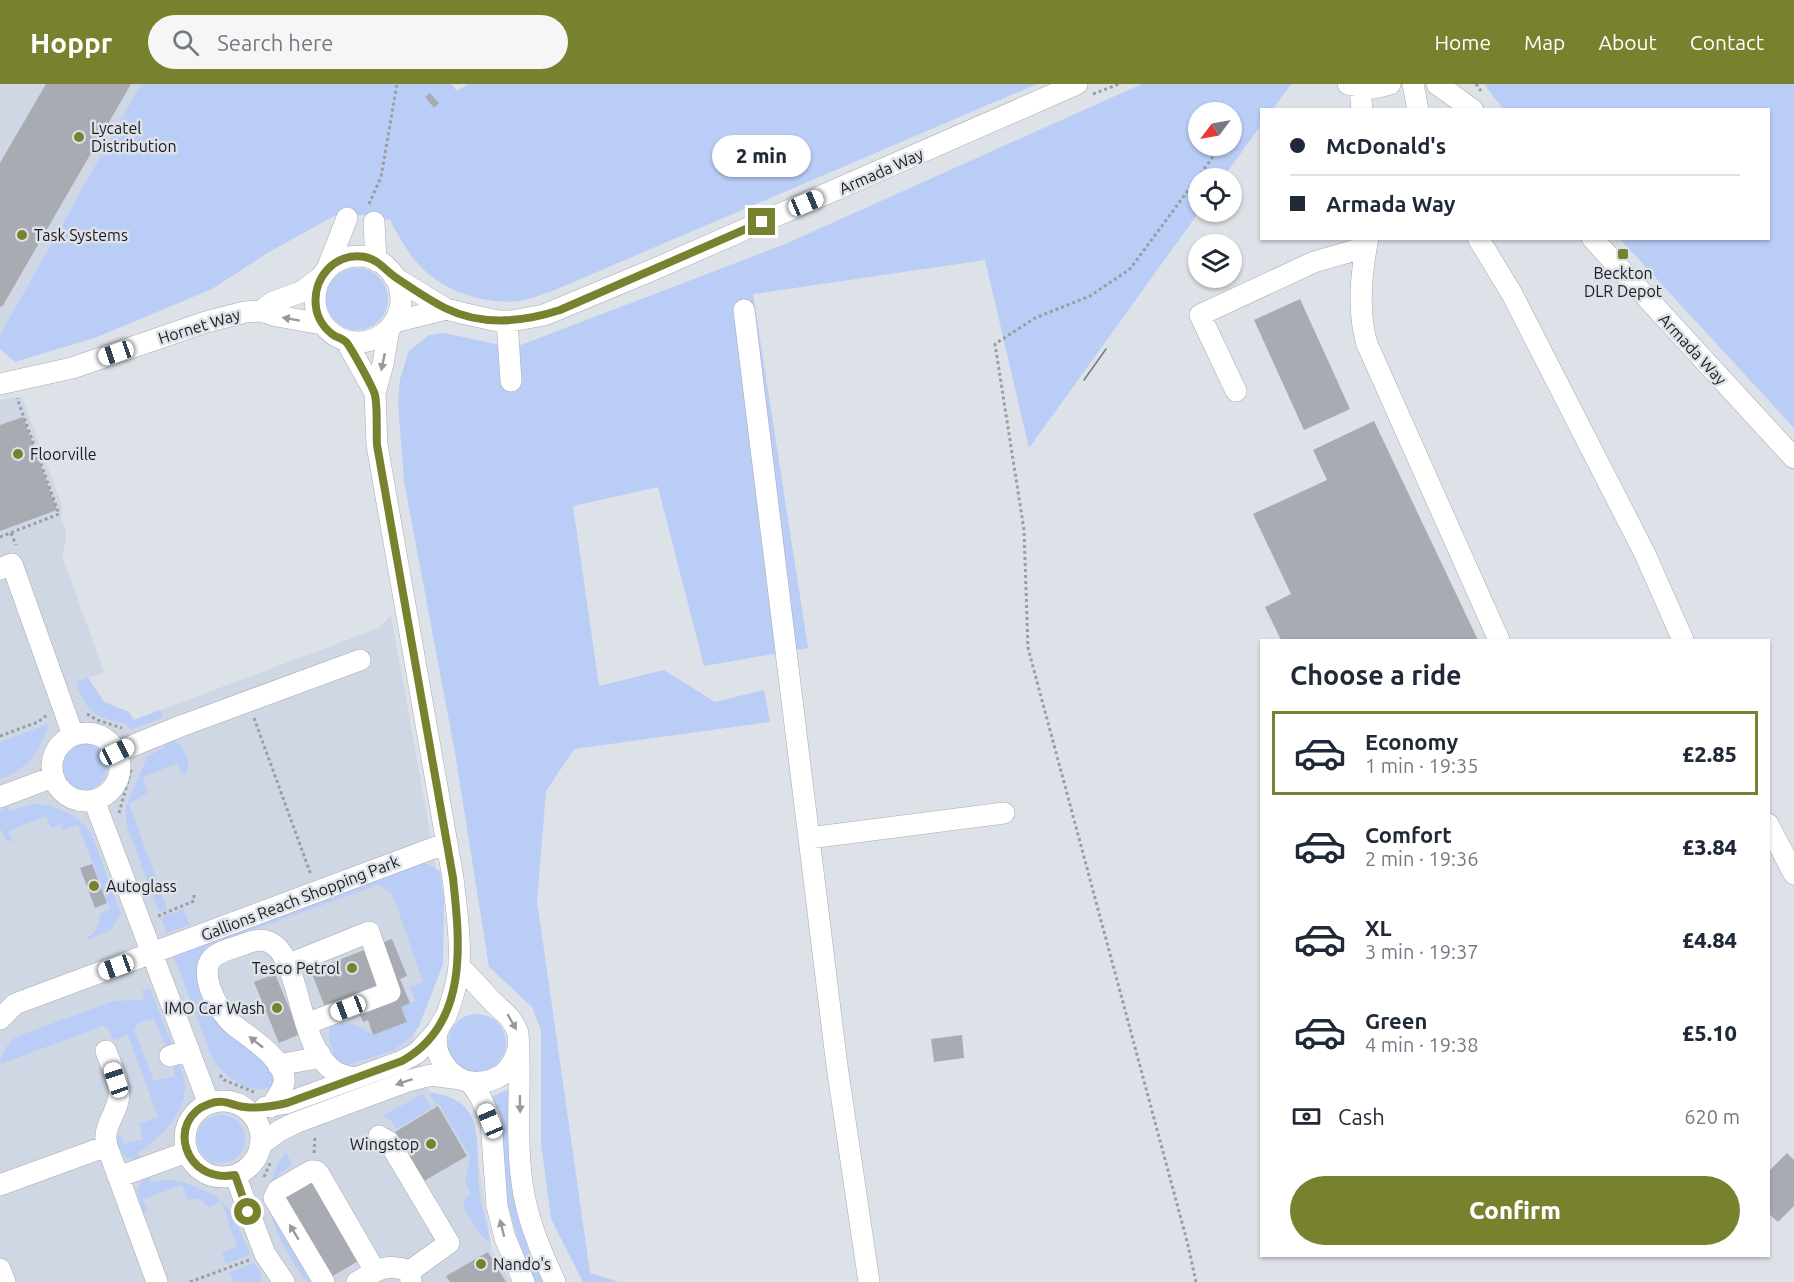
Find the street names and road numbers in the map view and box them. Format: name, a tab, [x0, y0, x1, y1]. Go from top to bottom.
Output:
street label: Armada Way	[836, 144, 926, 198]
street label: Hornet Way	[156, 305, 242, 347]
street label: Armada Way	[1656, 310, 1731, 388]
street label: Gallions Reach Shopping Park	[198, 852, 402, 944]

